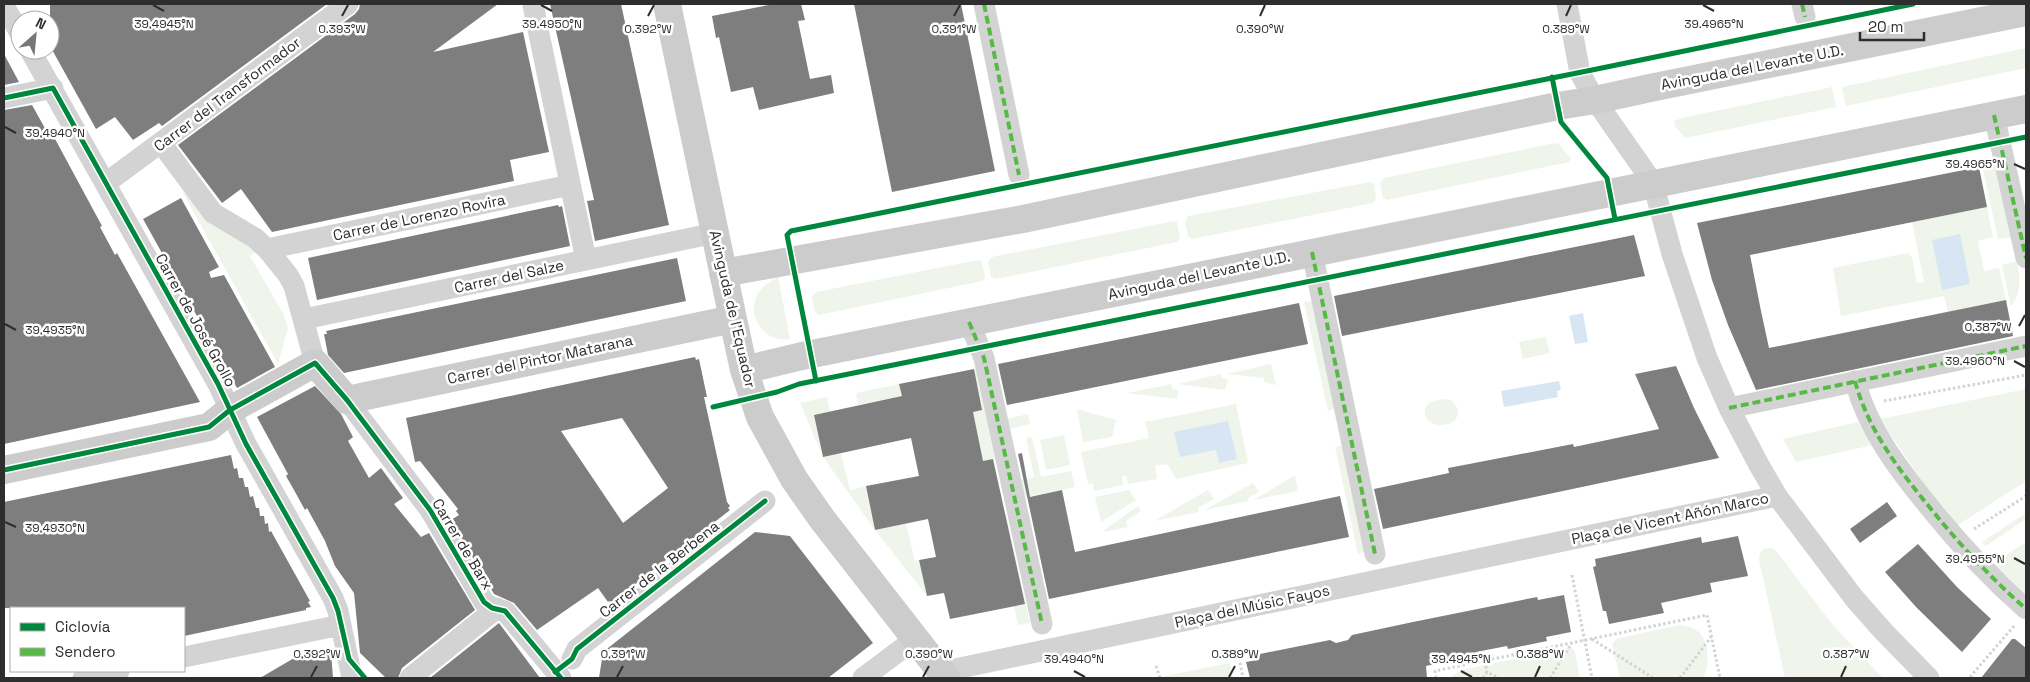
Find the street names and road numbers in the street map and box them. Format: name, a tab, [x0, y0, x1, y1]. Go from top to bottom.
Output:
street label: Carrer del Transformador	[150, 32, 305, 155]
street label: Avinguda del Levante U.D.	[1659, 40, 1845, 94]
street label: Carrer de Lorenzo Rovira	[331, 189, 507, 245]
street label: Avinguda de l'Equador	[706, 228, 760, 390]
street label: Avinguda del Levante U.D.	[1106, 246, 1292, 304]
street label: Carrer de José Grollo	[151, 250, 241, 390]
street label: Carrer del Salze	[452, 255, 566, 297]
street label: Carrer del Pintor Matarana	[445, 330, 635, 388]
street label: Plaça de Vicent Añón Marco	[1570, 488, 1770, 548]
street label: Carrer de Barx	[428, 495, 498, 593]
street label: Carrer de la Berbena	[595, 516, 723, 622]
street label: Plaça del Músic Fayos	[1173, 580, 1331, 632]

